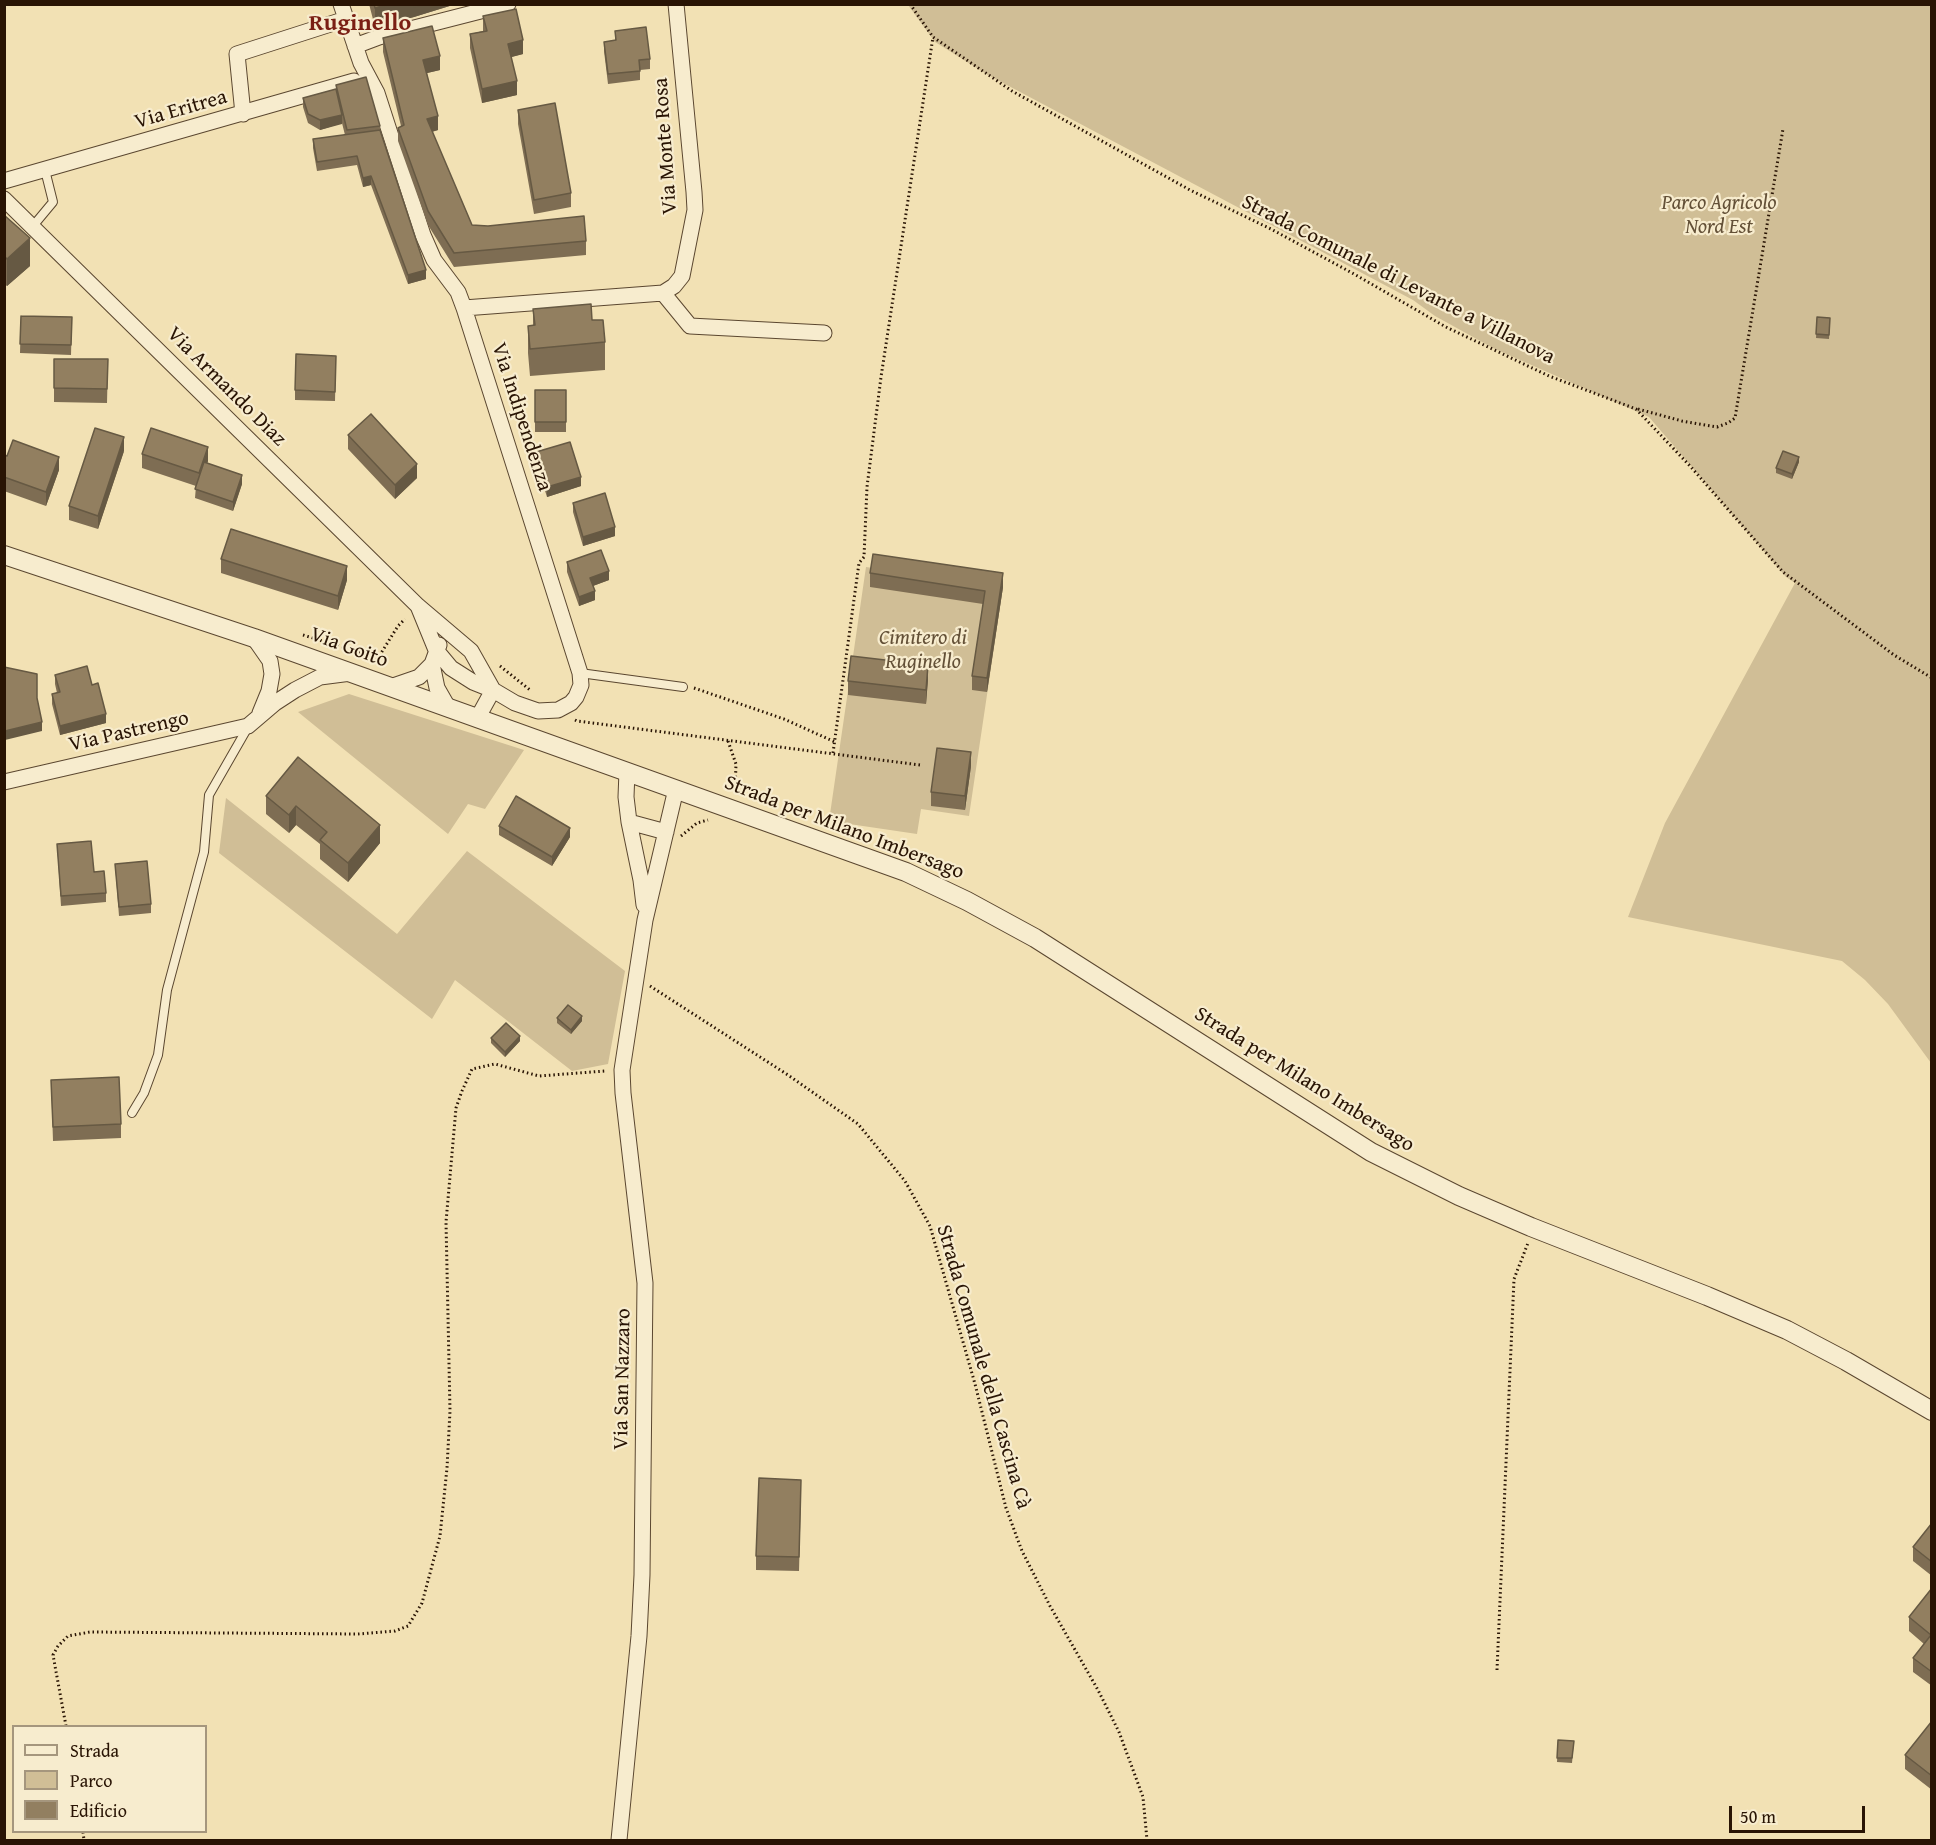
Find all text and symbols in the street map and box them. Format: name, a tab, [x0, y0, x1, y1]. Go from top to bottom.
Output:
district label: Ruginello	[309, 10, 411, 38]
street label: Via Monte Rosa	[649, 77, 683, 215]
street label: Via Eritrea	[132, 85, 230, 135]
street label: Strada Comunale di Levante a Villanova	[1237, 190, 1559, 370]
park label: Parco Agricolo Nord Est	[1661, 191, 1777, 241]
street label: Via Armando Diaz	[161, 322, 291, 452]
street label: Via Indipendenza	[485, 340, 557, 494]
street label: Via Goito	[306, 622, 392, 674]
park label: Cimitero di Ruginello	[879, 626, 967, 676]
street label: Via Pastrengo	[67, 706, 191, 758]
street label: Strada per Milano Imbersago	[721, 771, 967, 885]
street label: Strada per Milano Imbersago	[1189, 1002, 1419, 1158]
street label: Strada Comunale della Cascina Cà	[930, 1222, 1036, 1512]
street label: Via San Nazzaro	[609, 1308, 637, 1450]
legend	[12, 1725, 207, 1833]
text: Strada	[70, 1737, 119, 1764]
text: Parco	[70, 1767, 113, 1794]
scale bar	[1732, 1794, 1868, 1832]
text: Edificio	[70, 1797, 127, 1824]
text: 50 m	[1740, 1803, 1776, 1830]

